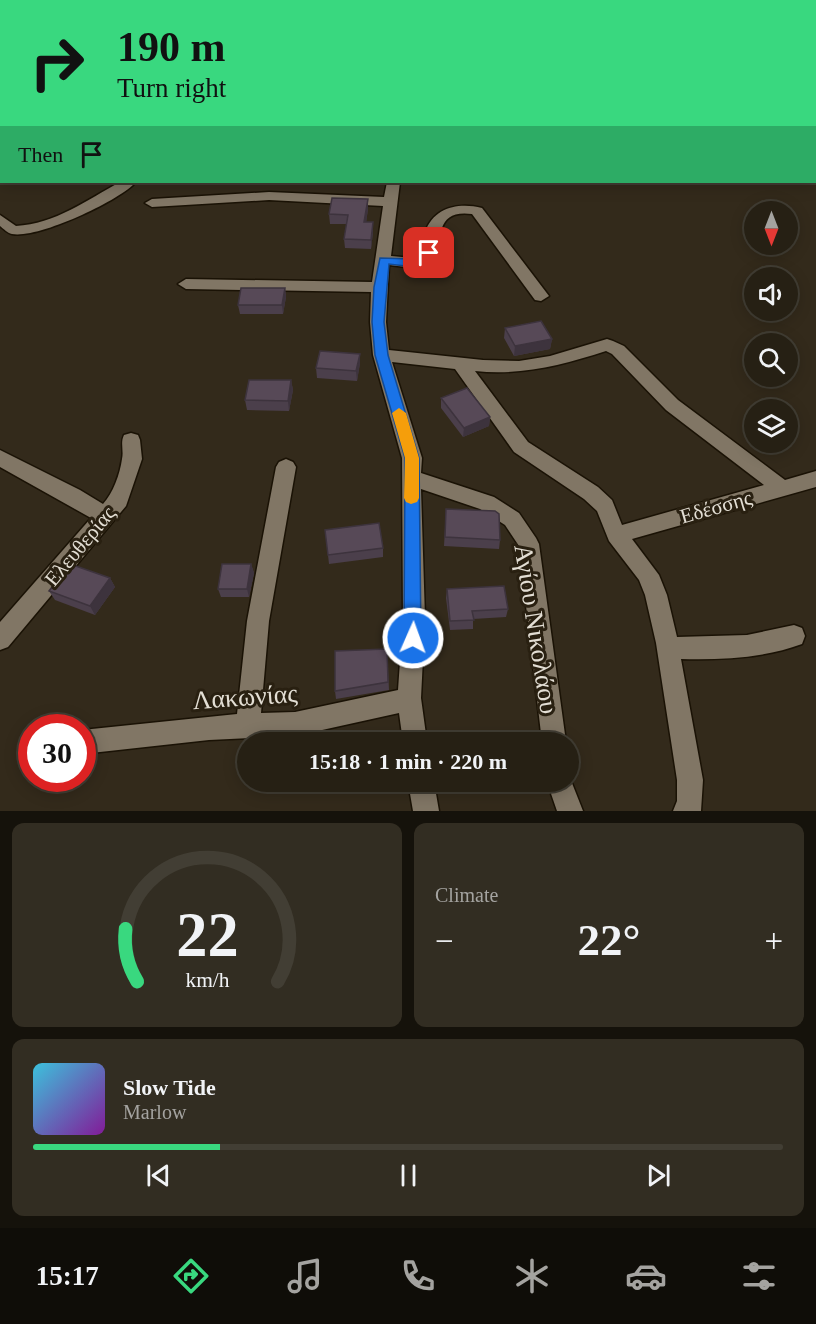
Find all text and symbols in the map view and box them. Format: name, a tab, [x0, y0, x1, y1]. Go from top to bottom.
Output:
icon: right	[18, 24, 96, 102]
text: 190 m	[117, 24, 226, 70]
text: Turn right	[117, 73, 226, 103]
icon: arrive	[75, 138, 108, 171]
text: Then	[18, 142, 63, 167]
north arrow	[744, 201, 798, 255]
map controls	[744, 201, 798, 453]
pin	[403, 227, 454, 278]
icon: arrive	[412, 236, 445, 269]
button: sound	[744, 267, 798, 321]
button: search	[744, 333, 798, 387]
button: layers	[744, 399, 798, 453]
street label: Εδέσσης	[677, 485, 755, 529]
street label: Ελευθερίας	[40, 501, 121, 591]
street label: Αγίου Νικολάου	[508, 542, 564, 716]
position arrow	[381, 606, 445, 670]
street label: Λακωνίας	[192, 679, 299, 715]
speed limit sign: 30	[18, 714, 96, 792]
text: 15:18 · 1 min · 220 m	[309, 749, 507, 774]
text: Climate	[435, 884, 498, 906]
text: 22	[176, 900, 238, 969]
text: 22°	[578, 915, 641, 965]
text: −	[435, 923, 454, 959]
text: +	[764, 923, 783, 959]
text: km/h	[185, 968, 229, 992]
text: Slow Tide	[123, 1075, 216, 1100]
text: Marlow	[123, 1101, 186, 1123]
icon: previous	[142, 1159, 175, 1192]
icon: pause	[392, 1159, 425, 1192]
icon: next	[642, 1159, 675, 1192]
icon: directions	[170, 1255, 212, 1297]
icon: music	[284, 1255, 326, 1297]
icon: phone	[397, 1255, 439, 1297]
icon: climate	[511, 1255, 553, 1297]
icon: car	[625, 1255, 667, 1297]
icon: filters	[738, 1255, 780, 1297]
text: 15:17	[36, 1261, 99, 1291]

